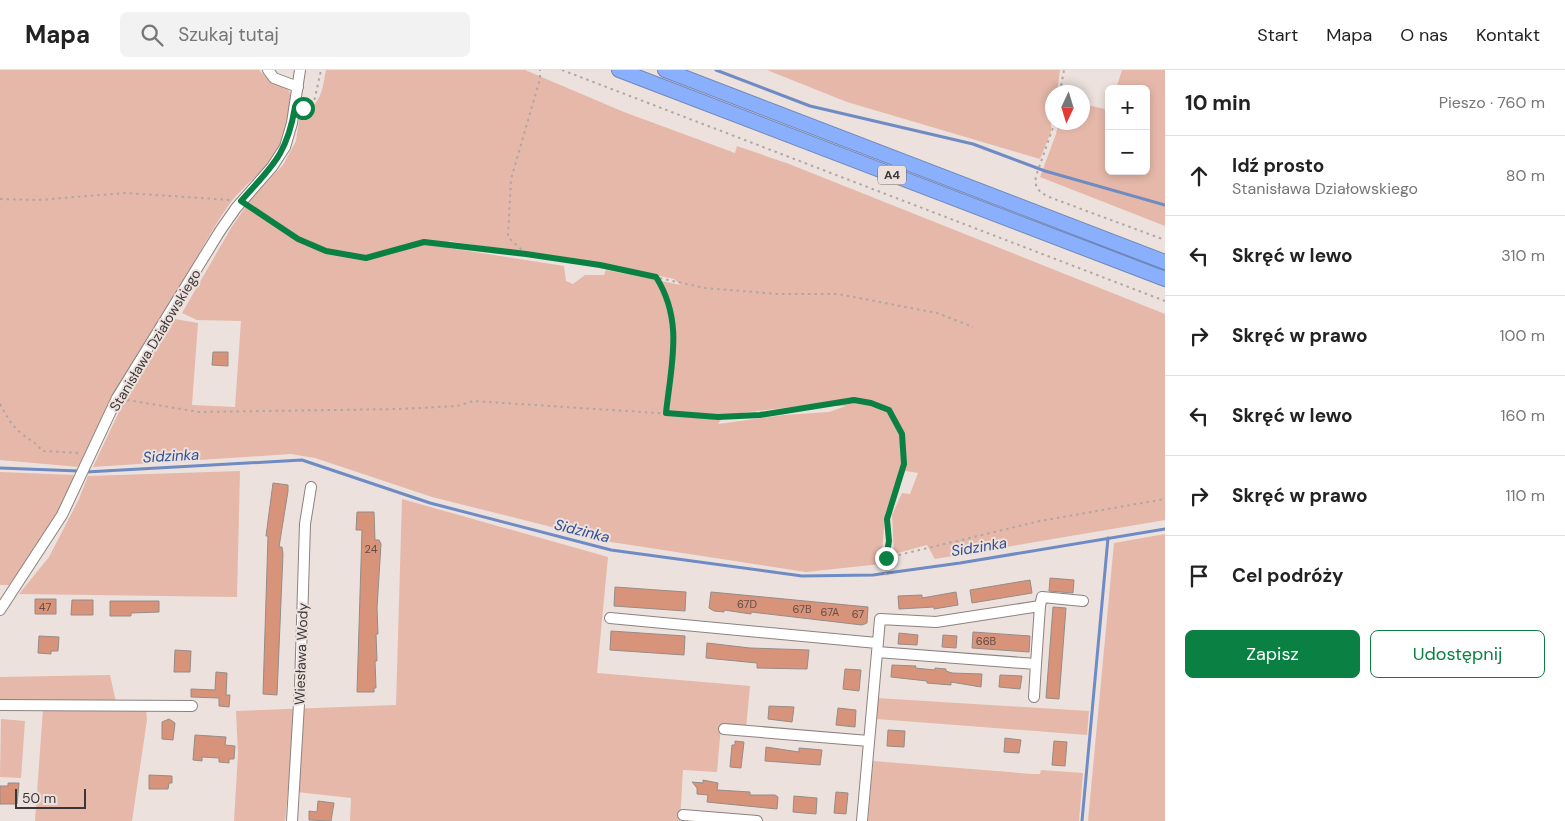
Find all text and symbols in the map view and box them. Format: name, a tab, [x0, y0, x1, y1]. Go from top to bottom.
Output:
search box	[120, 12, 470, 57]
text: Mapa	[25, 19, 90, 50]
icon: search	[138, 21, 166, 49]
text: Szukaj tutaj	[178, 22, 279, 47]
text: Start	[1257, 23, 1298, 47]
text: Mapa	[1326, 23, 1372, 47]
text: O nas	[1400, 23, 1448, 47]
text: Kontakt	[1476, 23, 1540, 47]
north arrow	[1045, 85, 1090, 130]
map controls	[1105, 85, 1150, 175]
button: +	[1105, 85, 1150, 130]
text: 10 min	[1185, 89, 1251, 117]
text: Pieszo · 760 m	[1439, 92, 1545, 113]
route start	[292, 97, 315, 120]
button: −	[1105, 130, 1150, 175]
text: Idź prosto	[1232, 153, 1324, 178]
icon: ahead	[1185, 162, 1213, 190]
text: 80 m	[1506, 165, 1545, 186]
road number: A4	[878, 166, 906, 184]
text: Stanisława Działowskiego	[1232, 178, 1418, 199]
icon: left	[1185, 242, 1213, 270]
text: Skręć w lewo	[1232, 243, 1353, 268]
text: 310 m	[1501, 245, 1545, 266]
street label: Stanisława Działowskiego	[105, 266, 205, 414]
icon: right	[1185, 322, 1213, 350]
text: Skręć w prawo	[1232, 323, 1368, 348]
text: 100 m	[1500, 325, 1545, 346]
icon: left	[1185, 402, 1213, 430]
text: Skręć w lewo	[1232, 403, 1353, 428]
text: 160 m	[1501, 405, 1545, 426]
water label: Sidzinka	[142, 445, 200, 467]
icon: right	[1185, 482, 1213, 510]
text: Skręć w prawo	[1232, 483, 1368, 508]
text: 110 m	[1506, 485, 1545, 506]
water label: Sidzinka	[552, 514, 612, 548]
water label: Sidzinka	[950, 533, 1008, 561]
house number: 24	[365, 542, 378, 556]
route end	[875, 547, 898, 570]
icon: arrive	[1185, 562, 1213, 590]
text: Cel podróży	[1232, 563, 1343, 588]
house number: 67D	[737, 597, 757, 611]
house number: 47	[39, 600, 51, 614]
street label: Wiesława Wody	[290, 602, 312, 705]
house number: 67B	[792, 602, 812, 616]
house number: 67A	[821, 605, 839, 619]
house number: 67	[852, 607, 864, 621]
button: Zapisz	[1185, 630, 1360, 678]
button: Udostępnij	[1370, 630, 1545, 678]
house number: 66B	[976, 634, 997, 648]
scale bar	[15, 786, 86, 809]
text: 50 m	[22, 789, 56, 807]

